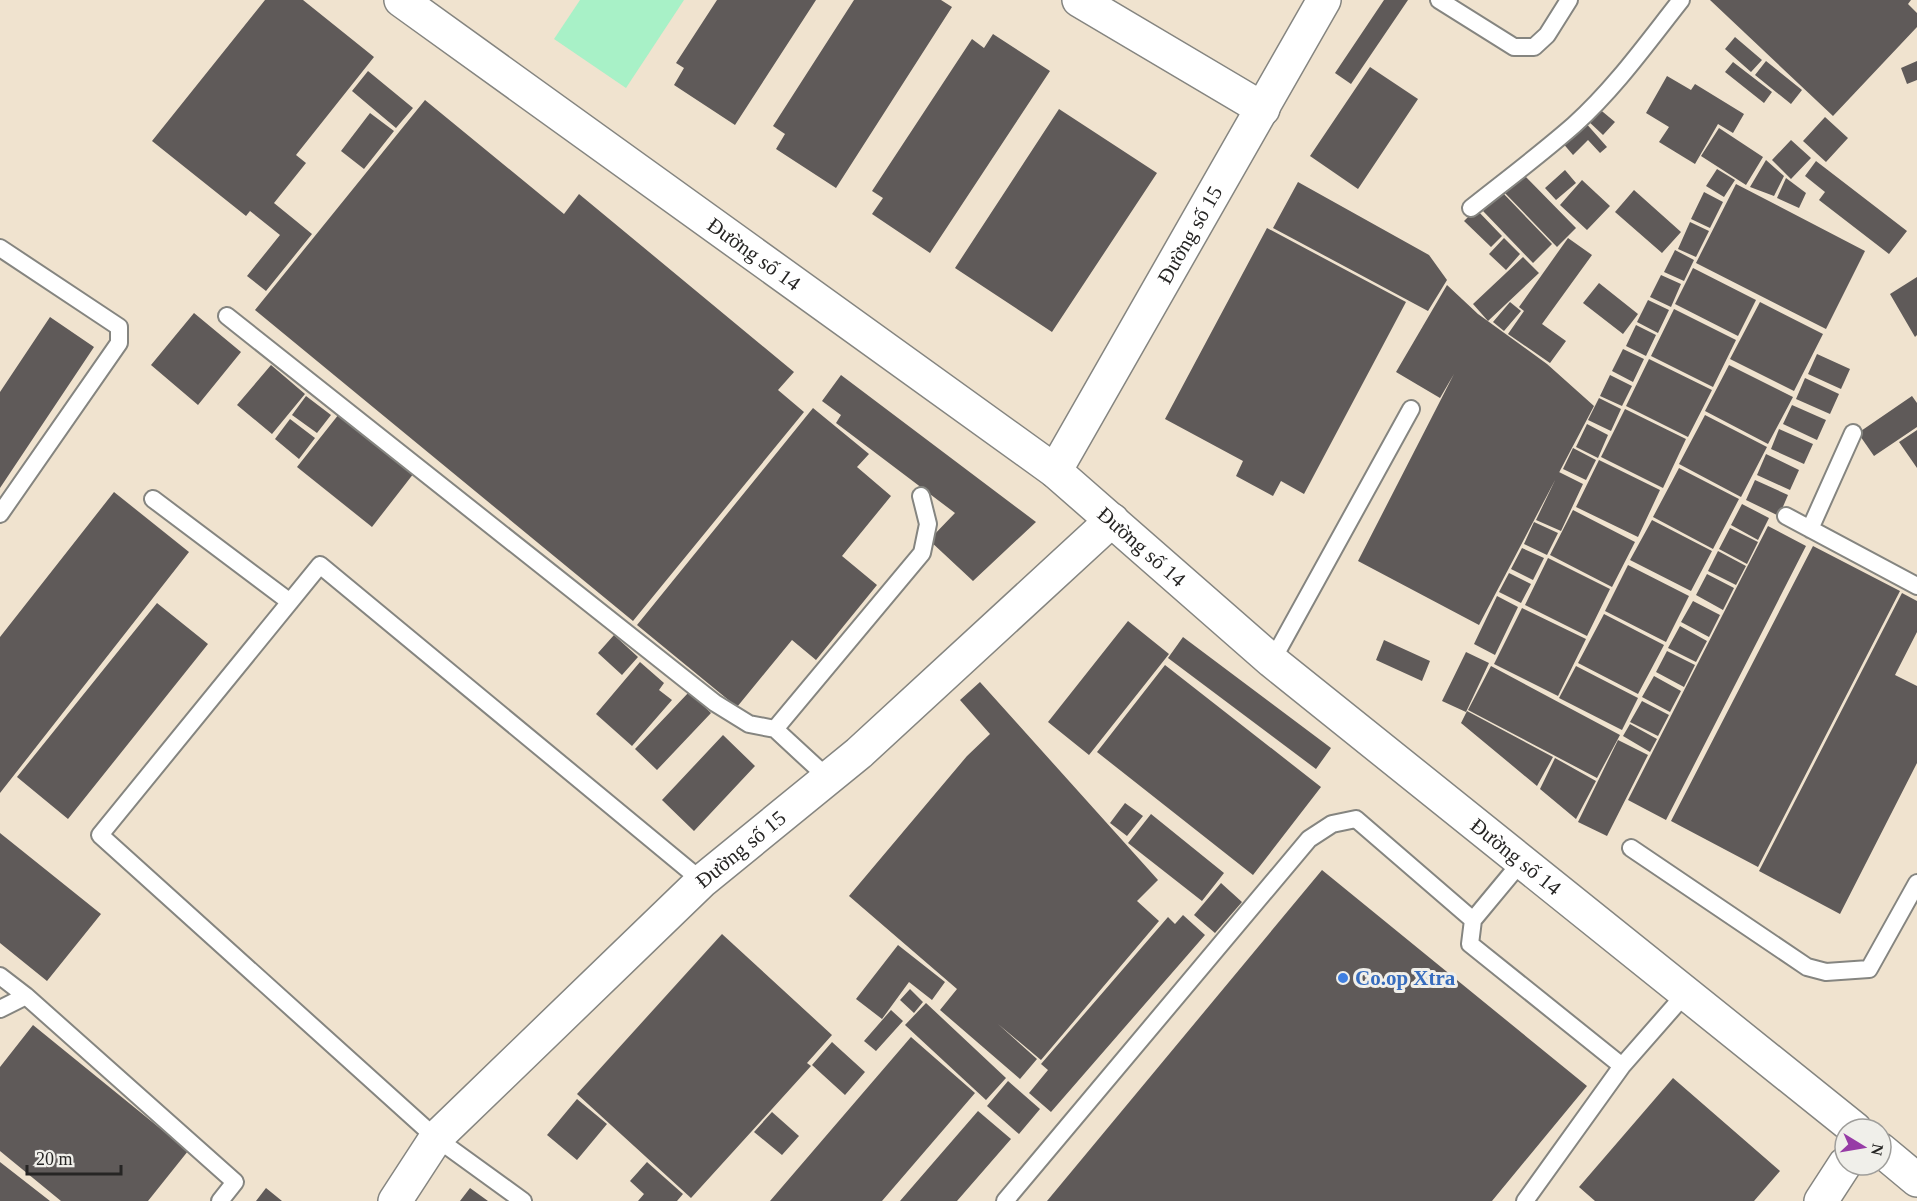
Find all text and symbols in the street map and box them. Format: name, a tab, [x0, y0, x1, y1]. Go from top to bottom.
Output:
street label: Đường số 15	[1152, 182, 1227, 288]
street label: Đường số 14	[703, 213, 806, 296]
street label: Đường số 14	[1093, 502, 1191, 592]
street label: Đường số 15	[691, 806, 790, 893]
street label: Đường số 14	[1466, 813, 1566, 900]
place label: Co.op Xtra	[1355, 966, 1456, 990]
marker: Co.op Xtra	[1336, 971, 1350, 985]
north arrow	[1833, 1117, 1893, 1177]
scale bar	[27, 1138, 122, 1176]
text: N	[1868, 1142, 1887, 1157]
text: 20 m	[36, 1149, 73, 1169]

